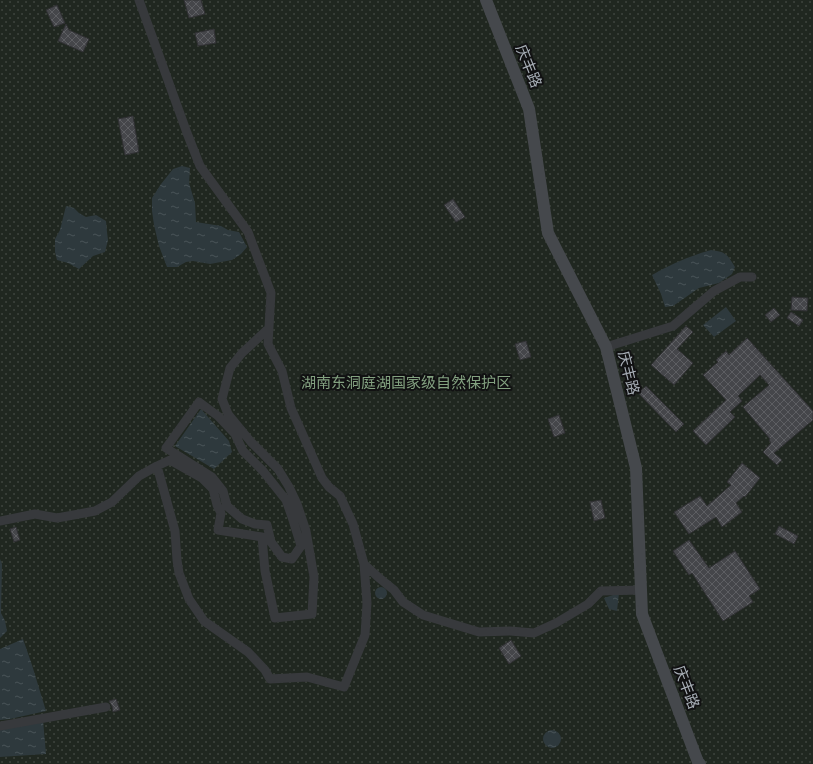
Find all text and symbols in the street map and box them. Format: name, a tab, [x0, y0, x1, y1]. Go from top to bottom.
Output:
street label: 庆丰路	[512, 42, 546, 90]
street label: 庆丰路	[614, 349, 644, 397]
park label: 湖南东洞庭湖国家级自然保护区	[301, 373, 511, 392]
street label: 庆丰路	[670, 663, 704, 711]

